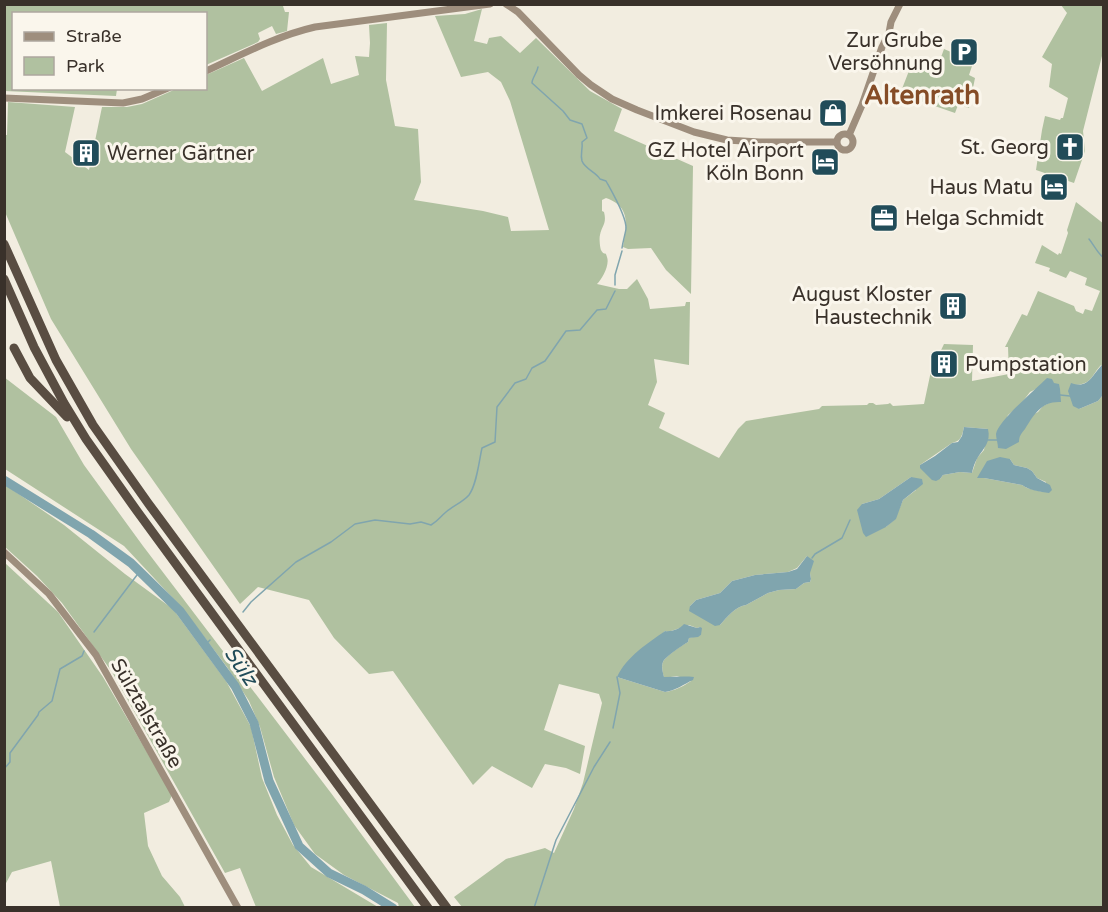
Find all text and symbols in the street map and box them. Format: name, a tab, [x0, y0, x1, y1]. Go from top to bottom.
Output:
legend	[12, 12, 207, 90]
text: Straße	[66, 25, 122, 47]
place label: Zur Grube Versöhnung	[828, 29, 943, 76]
parking icon: Zur Grube Versöhnung	[948, 36, 980, 68]
text: Park	[66, 55, 105, 77]
district label: Altenrath	[864, 80, 980, 111]
shop icon: Imkerei Rosenau	[817, 97, 849, 129]
place label: Imkerei Rosenau	[654, 102, 812, 126]
church icon: St. Georg	[1054, 131, 1086, 163]
place label: St. Georg	[960, 136, 1049, 160]
building icon: Werner Gärtner	[70, 137, 102, 169]
place label: GZ Hotel Airport Köln Bonn	[648, 139, 804, 186]
place label: Werner Gärtner	[107, 142, 255, 166]
hotel icon: GZ Hotel Airport Köln Bonn	[809, 146, 841, 178]
hotel icon: Haus Matu	[1038, 171, 1070, 203]
place label: Haus Matu	[930, 176, 1033, 200]
office icon: Helga Schmidt	[868, 202, 900, 234]
place label: Helga Schmidt	[905, 207, 1044, 231]
place label: August Kloster Haustechnik	[791, 283, 932, 330]
building icon: August Kloster Haustechnik	[937, 290, 969, 322]
building icon: Pumpstation	[928, 348, 960, 380]
place label: Pumpstation	[965, 353, 1087, 377]
water label: Sülz	[219, 642, 263, 692]
street label: Sülztalstraße	[105, 654, 187, 773]

